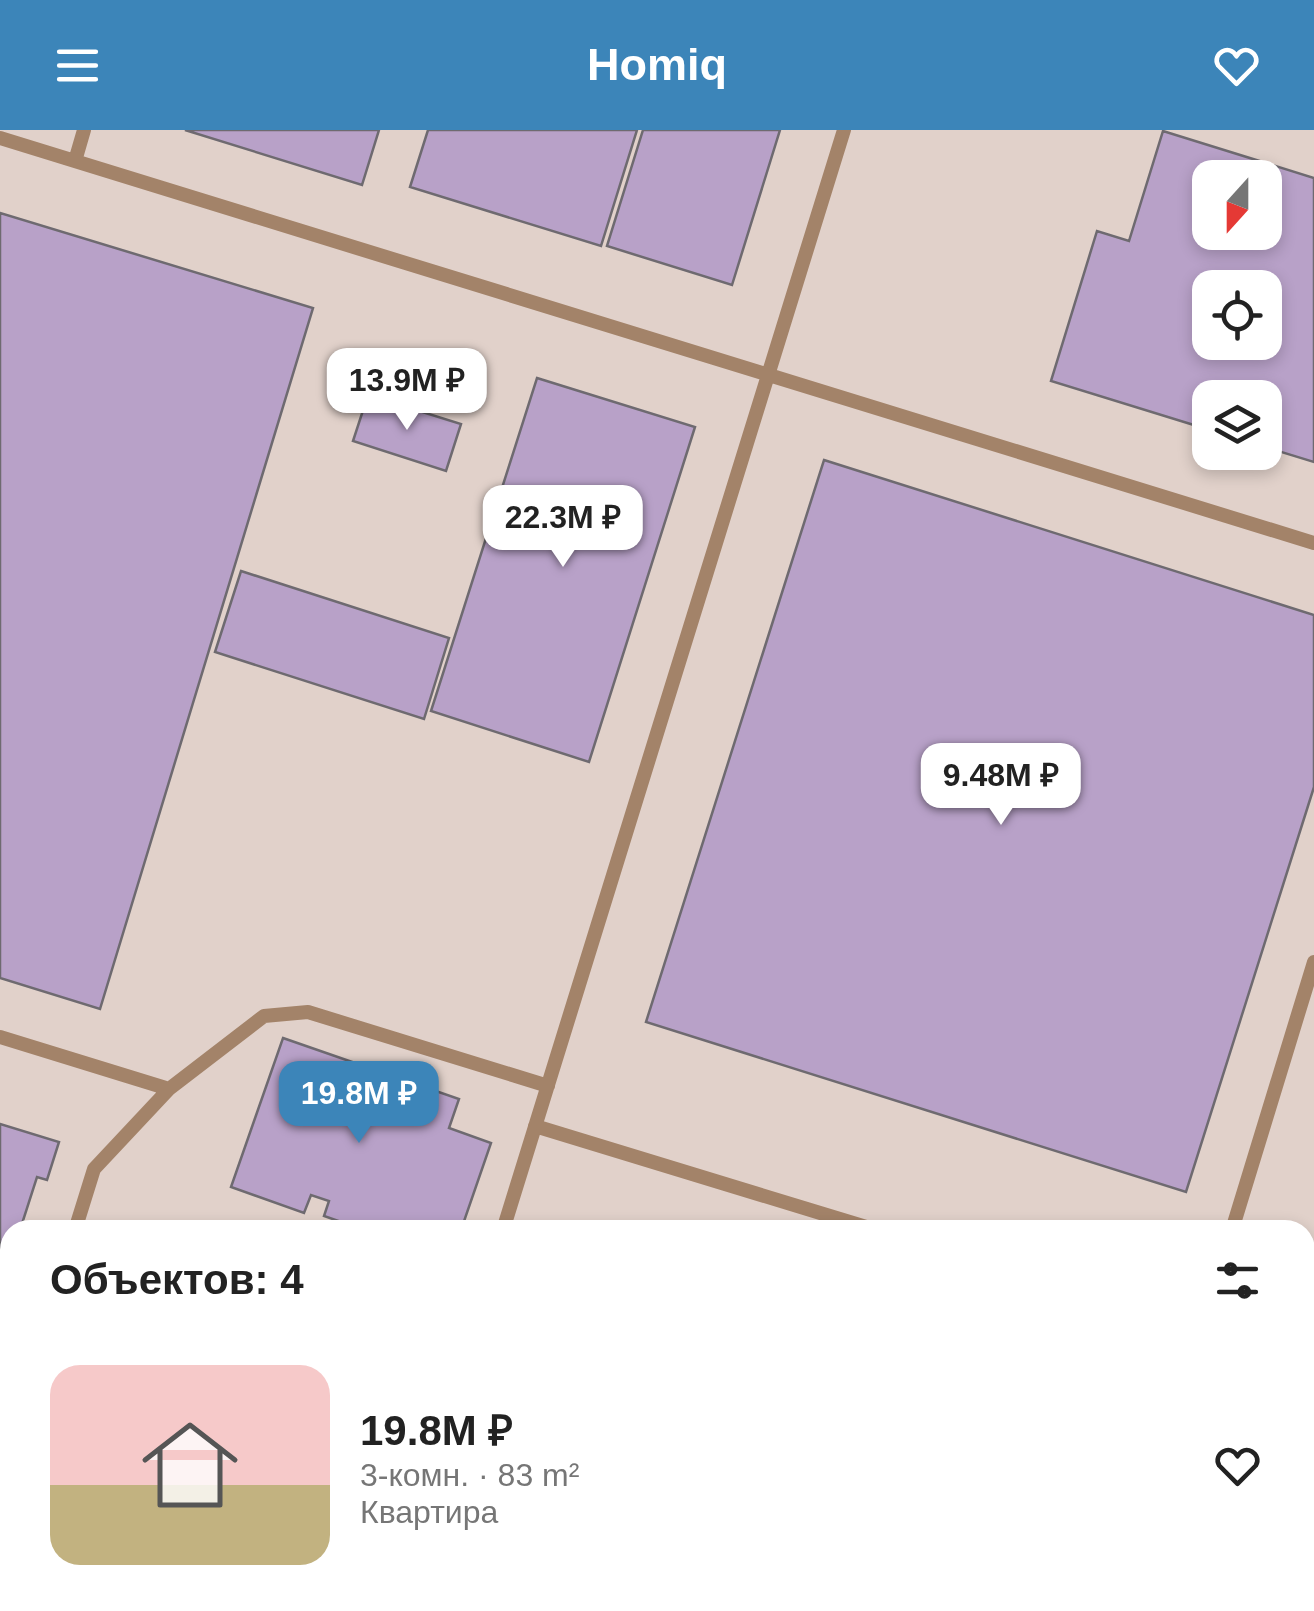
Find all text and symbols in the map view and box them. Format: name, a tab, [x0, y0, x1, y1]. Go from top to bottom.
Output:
icon: menu	[50, 38, 105, 93]
icon: heart	[1209, 38, 1264, 93]
text: Homiq	[587, 39, 727, 90]
north arrow	[1192, 160, 1282, 250]
map controls	[1192, 160, 1282, 470]
button: locate	[1192, 270, 1282, 360]
pin: 13.9M ₽	[315, 348, 499, 433]
text: 13.9M ₽	[349, 362, 465, 398]
button: layers	[1192, 380, 1282, 470]
pin: 22.3M ₽	[471, 485, 655, 570]
text: 22.3M ₽	[505, 499, 621, 535]
pin: 9.48M ₽	[909, 743, 1093, 828]
text: 9.48M ₽	[943, 757, 1059, 793]
pin: 19.8M ₽	[267, 1061, 451, 1146]
text: 19.8M ₽	[301, 1075, 417, 1111]
icon: filters	[1210, 1253, 1265, 1308]
text: Объектов: 4	[50, 1256, 304, 1303]
icon: home	[130, 1405, 250, 1525]
text: 19.8M ₽	[360, 1407, 513, 1454]
icon: heart	[1210, 1438, 1265, 1493]
text: 3-комн. · 83 m²	[360, 1457, 579, 1493]
text: Квартира	[360, 1494, 498, 1530]

